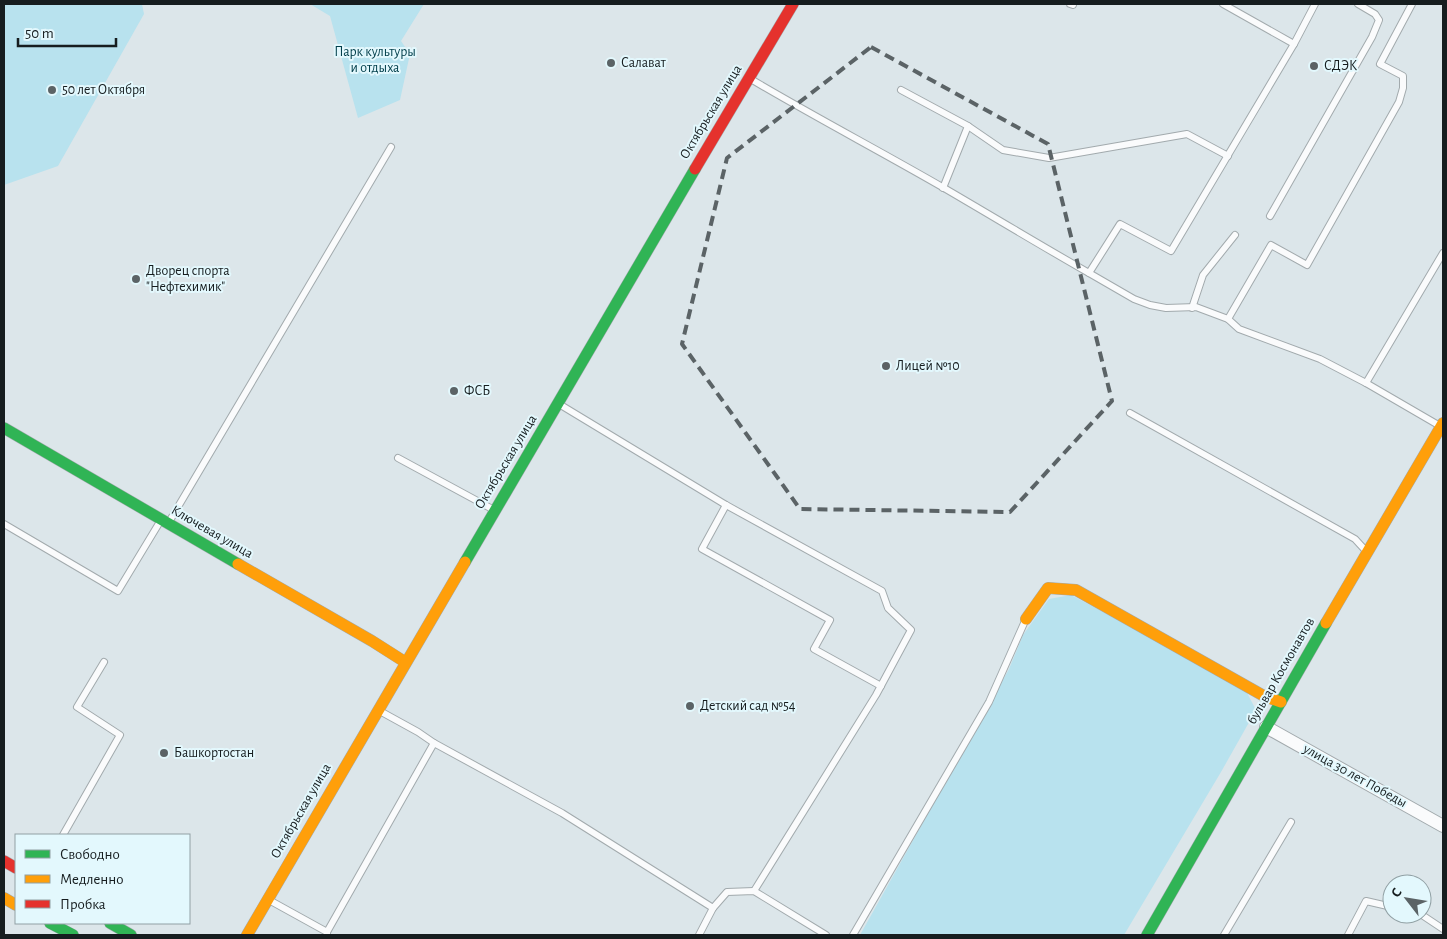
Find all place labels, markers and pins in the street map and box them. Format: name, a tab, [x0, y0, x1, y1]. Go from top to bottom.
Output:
place label: Салават	[621, 56, 667, 70]
marker: Салават	[605, 57, 617, 69]
place label: СДЭК	[1324, 59, 1357, 73]
marker: СДЭК	[1308, 60, 1320, 72]
place label: 50 лет Октября	[62, 83, 145, 97]
marker: 50 лет Октября	[46, 84, 58, 96]
place label: Дворец спорта "Нефтехимик"	[146, 264, 230, 294]
marker: Дворец спорта "Нефтехимик"	[130, 273, 142, 285]
place label: Лицей №10	[896, 359, 960, 373]
marker: Лицей №10	[880, 360, 892, 372]
place label: ФСБ	[464, 384, 490, 398]
marker: ФСБ	[448, 385, 460, 397]
place label: Детский сад №54	[700, 699, 796, 713]
marker: Детский сад №54	[684, 700, 696, 712]
place label: Башкортостан	[174, 746, 254, 760]
marker: Башкортостан	[158, 747, 170, 759]

